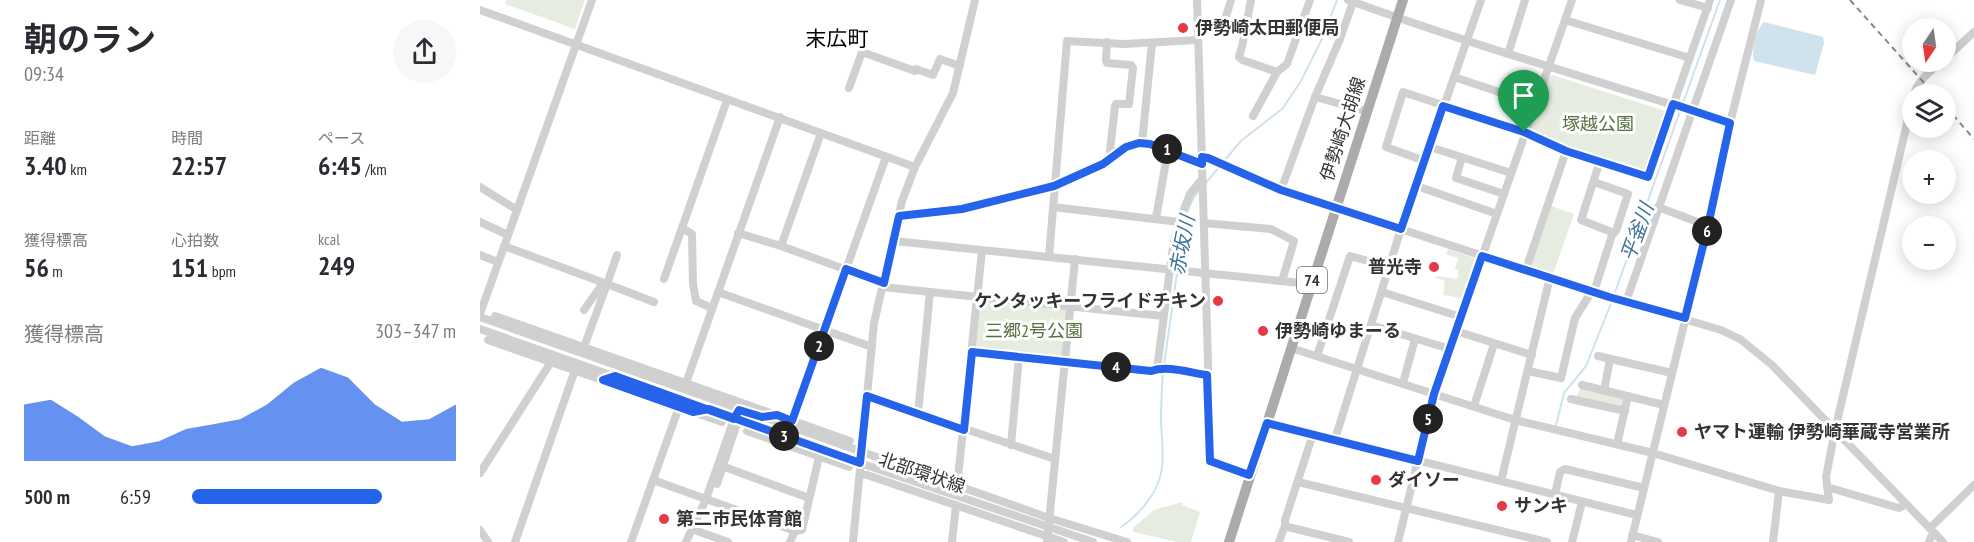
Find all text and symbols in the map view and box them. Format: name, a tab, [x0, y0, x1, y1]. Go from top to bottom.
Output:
place label: 伊勢崎太田郵便局	[1195, 16, 1339, 39]
text: 朝のラン	[24, 17, 156, 60]
north arrow	[1902, 18, 1956, 72]
map controls	[1902, 18, 1956, 270]
button: share	[393, 20, 456, 83]
marker: 伊勢崎太田郵便局	[1176, 21, 1190, 35]
district label: 末広町	[806, 25, 869, 52]
text: 09:34	[24, 61, 64, 87]
pin	[1498, 70, 1549, 132]
street label: 伊勢崎大胡線	[1315, 74, 1370, 184]
icon: arrive	[1507, 79, 1540, 112]
button: layers	[1902, 84, 1956, 138]
park label: 塚越公園	[1562, 112, 1634, 135]
text: 距離	[24, 128, 56, 148]
text: 時間	[171, 128, 203, 148]
text: ペース	[318, 128, 365, 148]
pin: 1	[1152, 134, 1182, 164]
text: 1	[1163, 139, 1171, 159]
text: 3.40	[24, 149, 67, 182]
text: 22:57	[171, 149, 227, 182]
text: 6:45	[318, 149, 362, 182]
button: +	[1902, 150, 1956, 204]
text: km	[67, 159, 87, 179]
text: /km	[362, 159, 387, 179]
water label: 平釜川	[1615, 197, 1660, 265]
water label: 赤坂川	[1164, 211, 1201, 277]
pin: 6	[1692, 216, 1722, 246]
button: −	[1902, 216, 1956, 270]
text: 6	[1703, 221, 1711, 241]
text: kcal	[318, 229, 340, 249]
text: 獲得標高	[24, 230, 88, 250]
text: 心拍数	[171, 230, 219, 250]
text: 249	[318, 249, 355, 282]
text: 56	[24, 251, 49, 284]
text: 151	[171, 251, 208, 284]
place label: 普光寺	[1368, 255, 1422, 278]
marker: 普光寺	[1427, 260, 1441, 274]
text: m	[49, 261, 63, 281]
text: bpm	[208, 261, 236, 281]
road number: 74	[1297, 267, 1327, 293]
place label: ケンタッキーフライドチキン	[974, 289, 1206, 312]
marker: ケンタッキーフライドチキン	[1211, 294, 1225, 308]
text: 303–347 m	[375, 318, 456, 344]
park label: 三郷2号公園	[985, 319, 1083, 342]
place label: 伊勢崎ゆまーる	[1275, 319, 1401, 342]
text: 獲得標高	[24, 321, 104, 347]
marker: 伊勢崎ゆまーる	[1256, 324, 1270, 338]
pin: 2	[804, 331, 834, 361]
text: 2	[815, 336, 823, 356]
pin: 4	[1101, 352, 1131, 382]
text: 4	[1112, 357, 1120, 377]
pin: 5	[1413, 404, 1443, 434]
text: 5	[1424, 409, 1432, 429]
place label: ヤマト運輸 伊勢崎華蔵寺営業所	[1694, 420, 1950, 443]
pin: 3	[769, 421, 799, 451]
marker: ヤマト運輸 伊勢崎華蔵寺営業所	[1675, 425, 1689, 439]
text: 3	[780, 426, 788, 446]
street label: 北部環状線	[876, 447, 968, 498]
place label: ダイソー	[1388, 468, 1460, 491]
marker: ダイソー	[1369, 473, 1383, 487]
text: 500 m	[24, 484, 70, 510]
text: 6:59	[120, 484, 151, 510]
place label: サンキ	[1514, 494, 1568, 517]
marker: サンキ	[1495, 499, 1509, 513]
place label: 第二市民体育館	[676, 507, 802, 530]
marker: 第二市民体育館	[657, 512, 671, 526]

